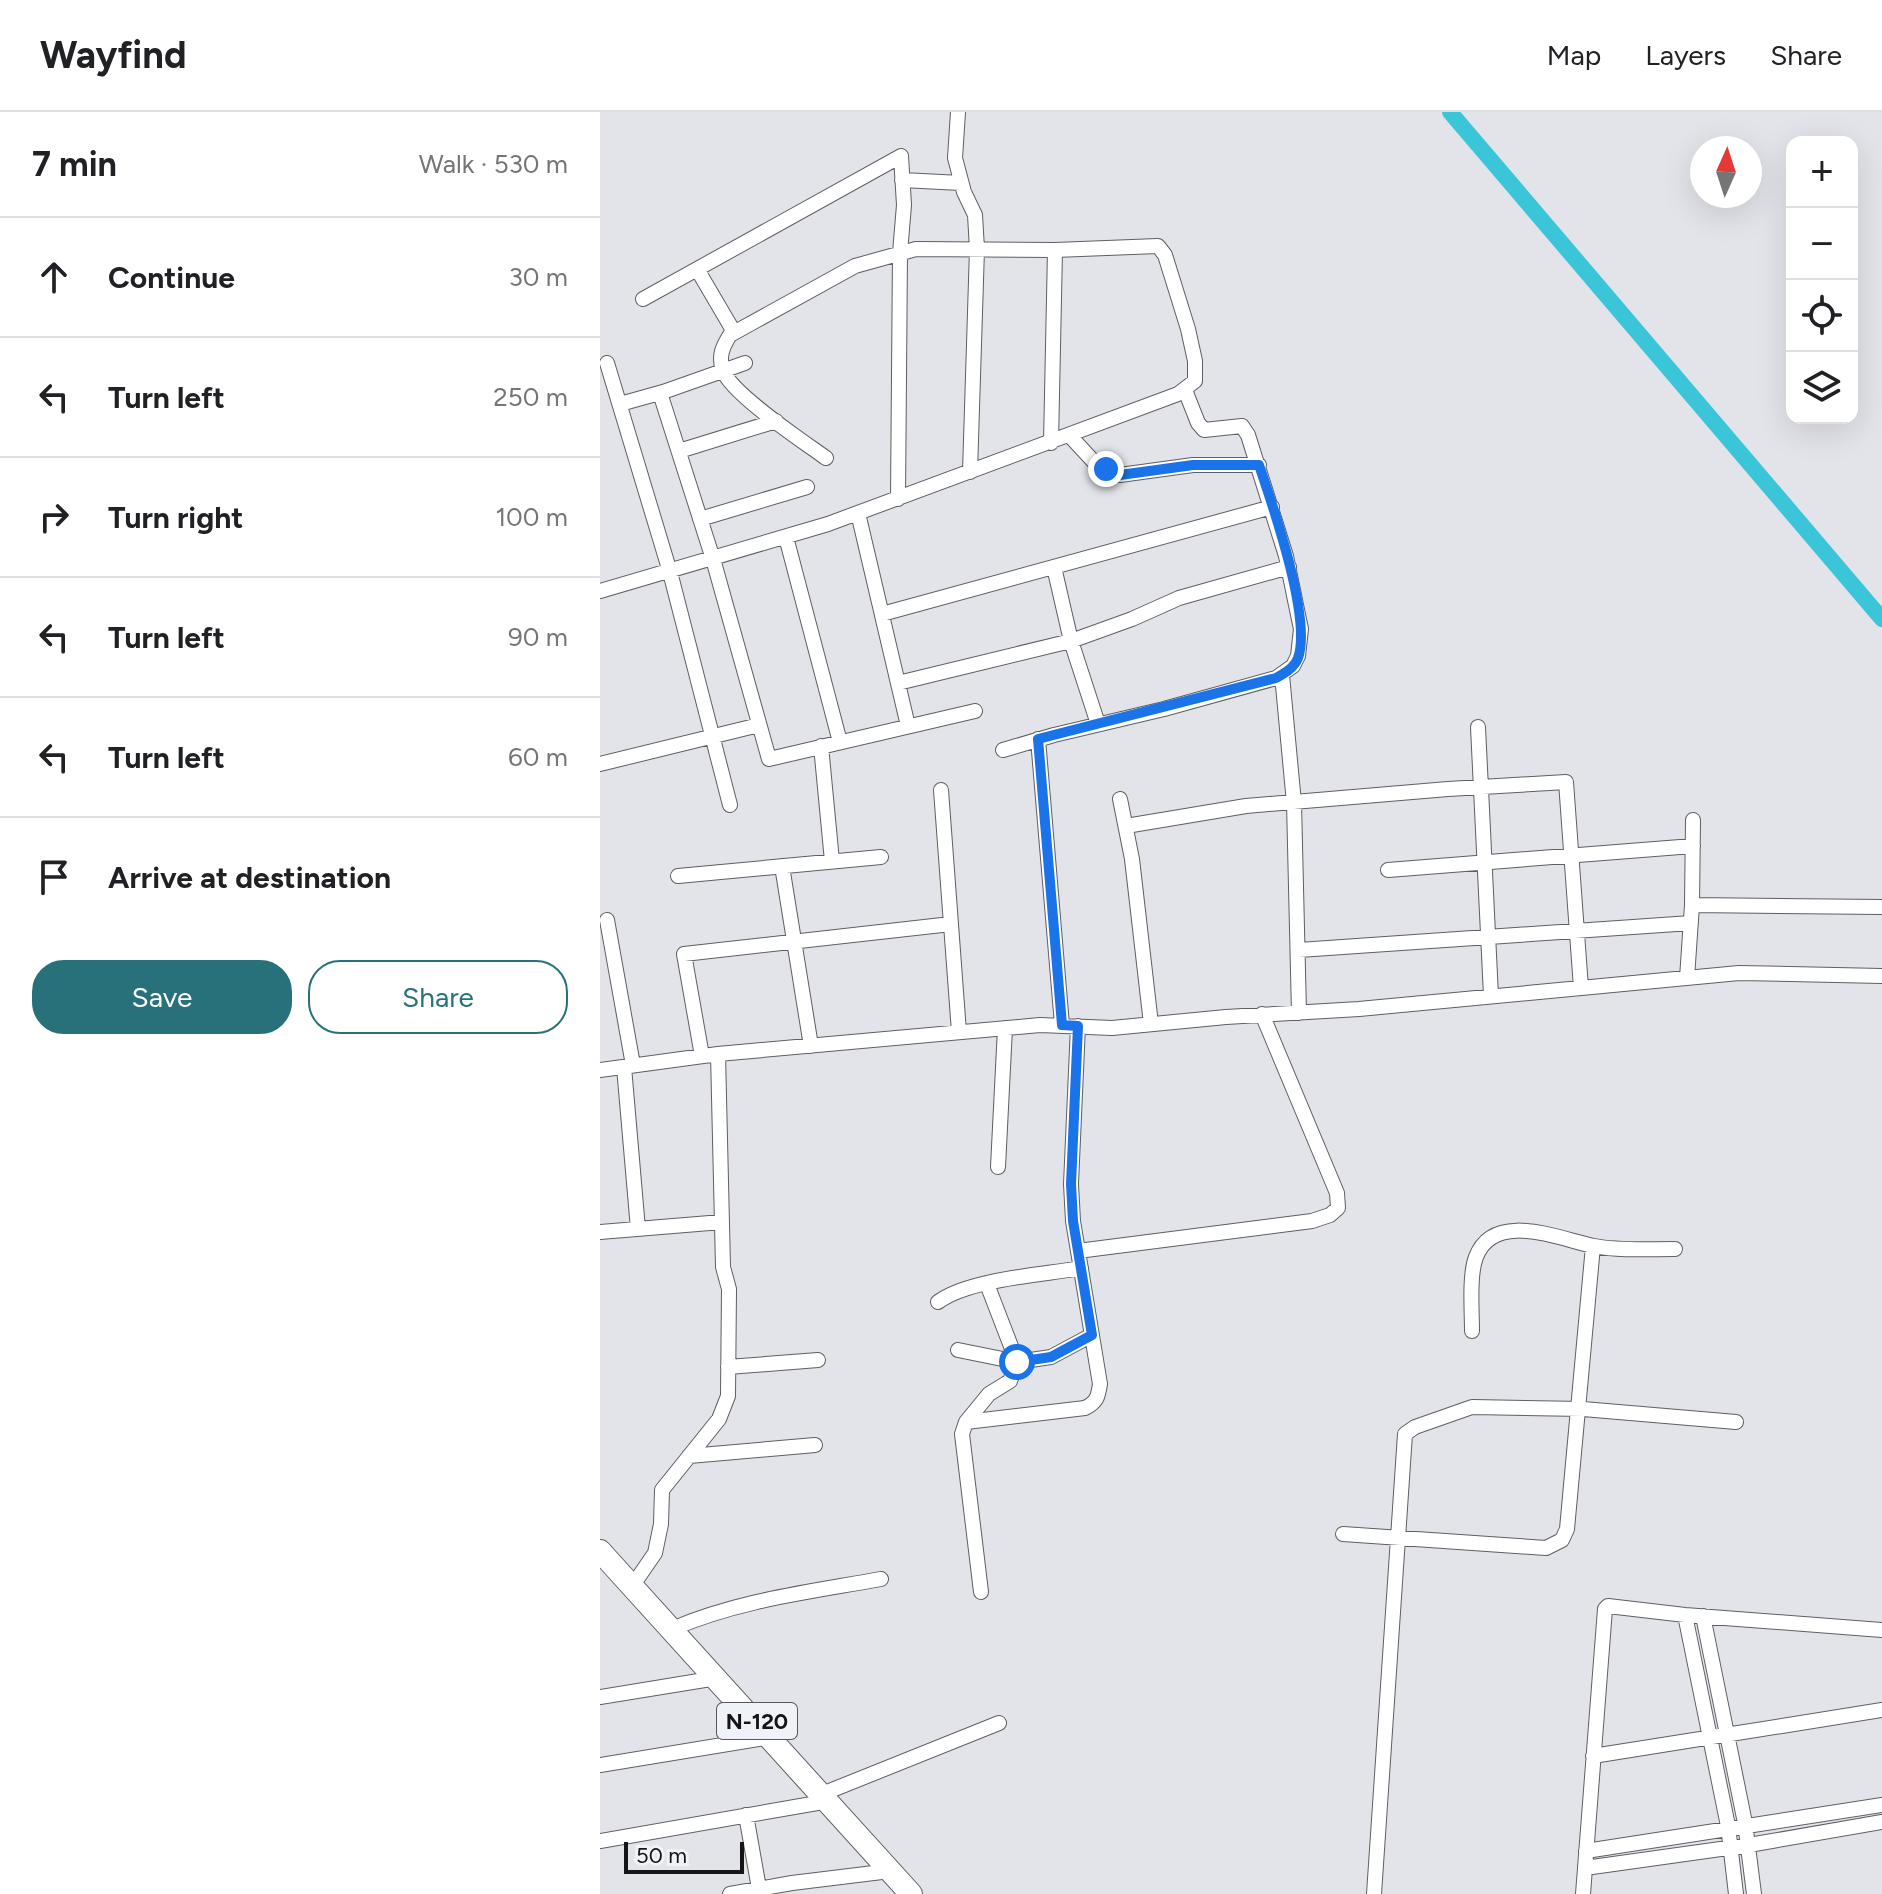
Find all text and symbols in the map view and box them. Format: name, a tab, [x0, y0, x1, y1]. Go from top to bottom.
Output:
text: Wayfind	[40, 32, 187, 78]
text: Map	[1547, 38, 1601, 72]
text: Layers	[1645, 38, 1726, 72]
text: Share	[1770, 38, 1842, 72]
north arrow	[1690, 136, 1762, 208]
map controls	[1786, 136, 1858, 424]
button: +	[1786, 136, 1858, 208]
text: 7 min	[32, 144, 117, 185]
text: Walk · 530 m	[419, 148, 568, 180]
button: −	[1786, 208, 1858, 280]
icon: ahead	[32, 255, 76, 299]
text: Continue	[108, 259, 235, 296]
text: 30 m	[509, 261, 568, 293]
button: locate	[1786, 280, 1858, 352]
button: layers	[1786, 352, 1858, 424]
icon: left	[32, 375, 76, 419]
text: Turn left	[108, 379, 225, 416]
text: 250 m	[493, 381, 568, 413]
route end	[1088, 451, 1124, 487]
icon: right	[32, 495, 76, 539]
text: Turn right	[108, 499, 243, 536]
text: 100 m	[495, 501, 568, 533]
icon: left	[32, 615, 76, 659]
text: Turn left	[108, 619, 225, 656]
text: 90 m	[508, 621, 568, 653]
icon: left	[32, 735, 76, 779]
text: Turn left	[108, 739, 225, 776]
text: 60 m	[508, 741, 568, 773]
icon: arrive	[32, 855, 76, 899]
text: Arrive at destination	[108, 859, 391, 896]
button: Save	[32, 960, 292, 1034]
button: Share	[308, 960, 568, 1034]
route start	[999, 1344, 1035, 1380]
road number: N-120	[717, 1703, 797, 1739]
scale bar	[624, 1838, 744, 1874]
text: 50 m	[636, 1842, 687, 1869]

